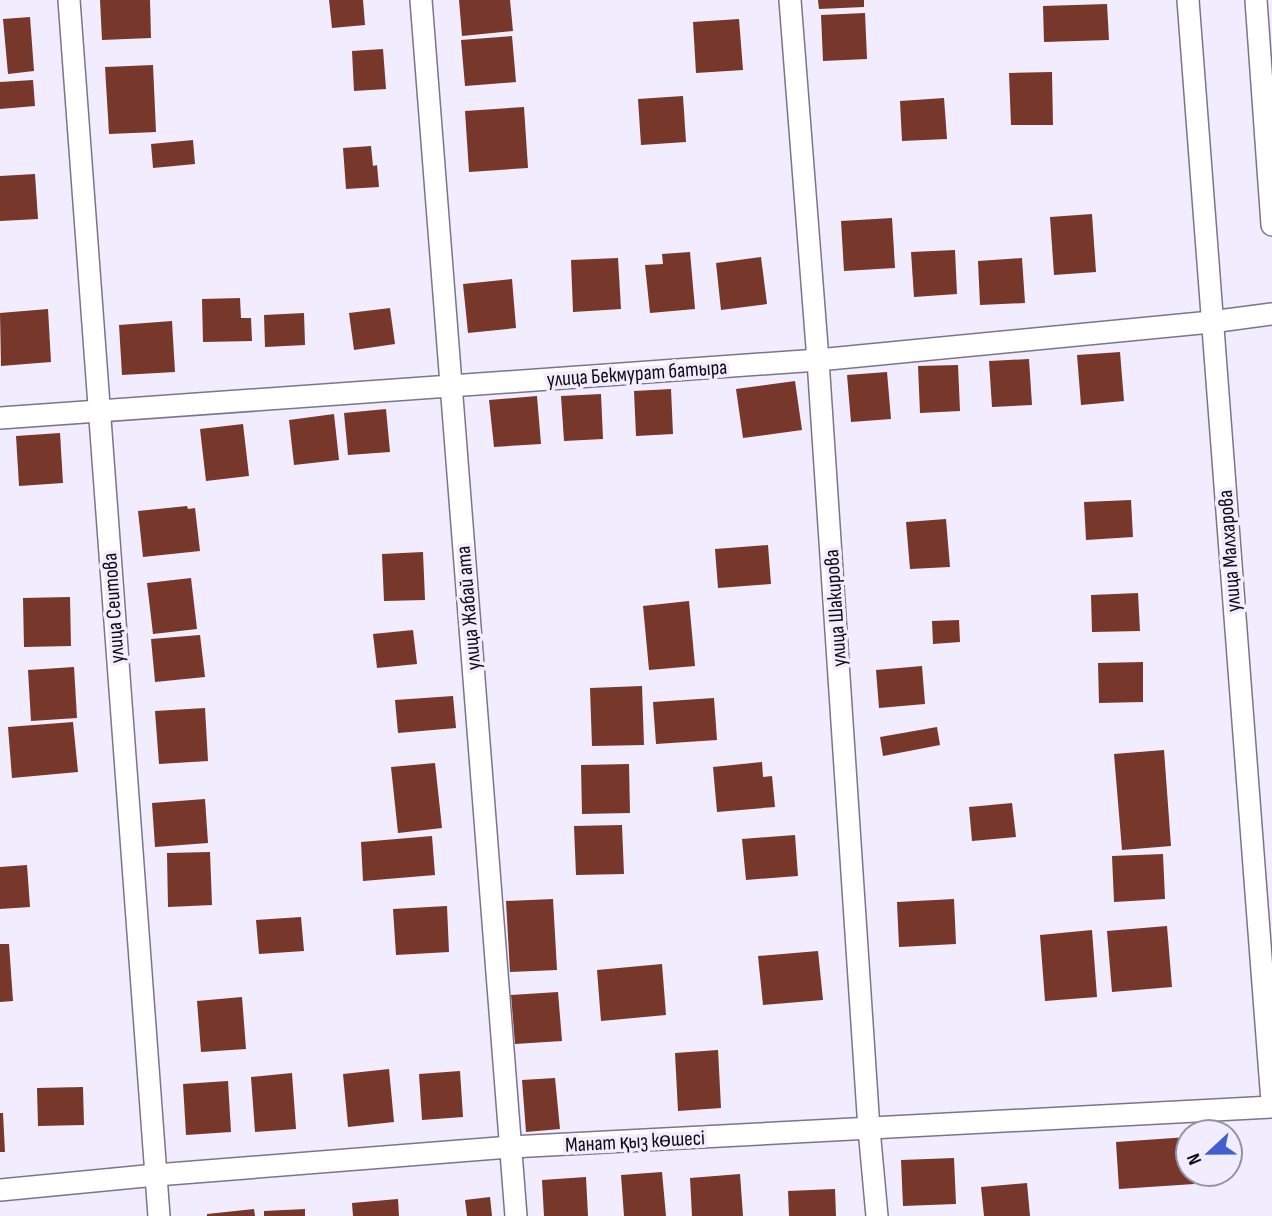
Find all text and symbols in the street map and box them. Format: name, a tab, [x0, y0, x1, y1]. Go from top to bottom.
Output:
street label: улица Бекмурат батыра	[546, 355, 728, 392]
street label: улица Малхарова	[1213, 489, 1246, 613]
street label: улица Жабай ата	[451, 545, 486, 671]
street label: улица Шакирова	[819, 548, 852, 668]
street label: улица Сеитова	[97, 552, 130, 664]
north arrow	[1174, 1118, 1244, 1188]
street label: Манат қыз көшесі	[564, 1125, 706, 1158]
text: N	[1182, 1150, 1207, 1168]

